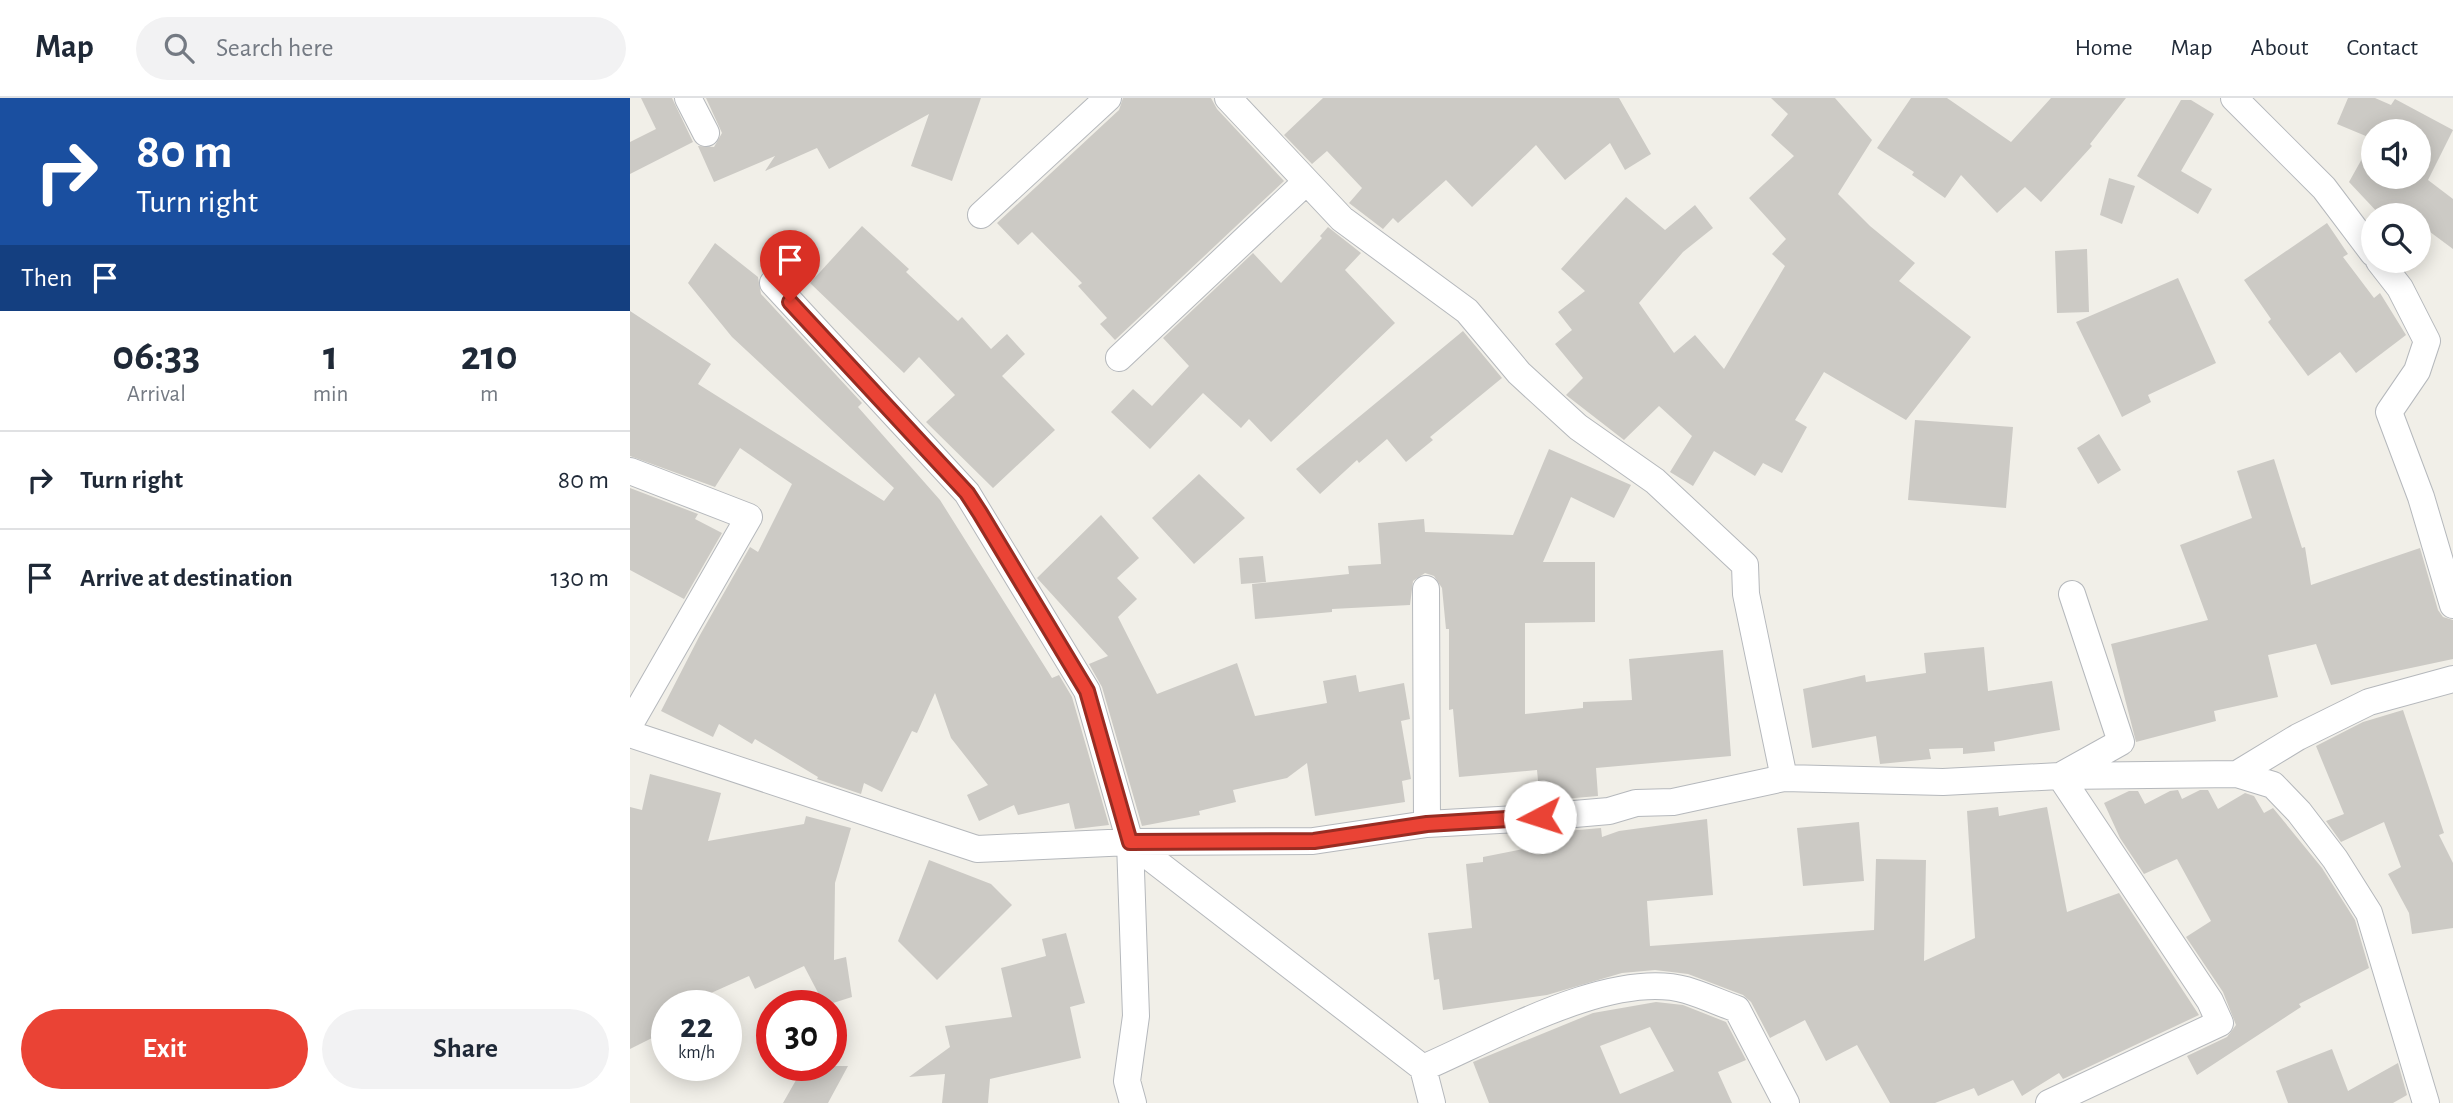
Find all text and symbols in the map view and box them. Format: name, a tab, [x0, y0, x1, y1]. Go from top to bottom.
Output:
search box	[136, 17, 626, 80]
icon: search	[160, 29, 198, 67]
text: Map	[35, 31, 94, 64]
text: Search here	[216, 35, 334, 61]
text: Home	[2075, 36, 2133, 60]
text: Map	[2171, 36, 2213, 60]
text: About	[2251, 36, 2308, 60]
text: Contact	[2346, 36, 2418, 60]
map controls	[2361, 119, 2431, 273]
button: sound	[2361, 119, 2431, 189]
icon: right	[21, 126, 112, 217]
text: 80 m	[136, 128, 233, 177]
text: Turn right	[136, 186, 258, 218]
button: search	[2361, 203, 2431, 273]
pin	[760, 230, 820, 302]
icon: arrive	[771, 241, 809, 279]
icon: arrive	[86, 259, 124, 297]
text: Then	[21, 265, 72, 291]
text: 06:33	[112, 335, 200, 377]
text: 1	[323, 335, 338, 377]
text: 210	[461, 335, 518, 377]
text: Arrival	[127, 383, 186, 406]
text: min	[313, 383, 349, 406]
text: m	[480, 383, 498, 406]
icon: right	[21, 461, 59, 499]
text: Turn right	[80, 467, 183, 493]
text: 80 m	[558, 467, 609, 493]
icon: arrive	[21, 559, 59, 597]
text: Arrive at destination	[80, 565, 293, 591]
text: 130 m	[551, 565, 609, 591]
position arrow	[1503, 780, 1577, 854]
speed limit sign: 30	[756, 990, 847, 1081]
button: Exit	[21, 1009, 308, 1089]
button: Share	[322, 1009, 609, 1089]
text: 22	[680, 1009, 713, 1044]
text: km/h	[678, 1044, 715, 1062]

